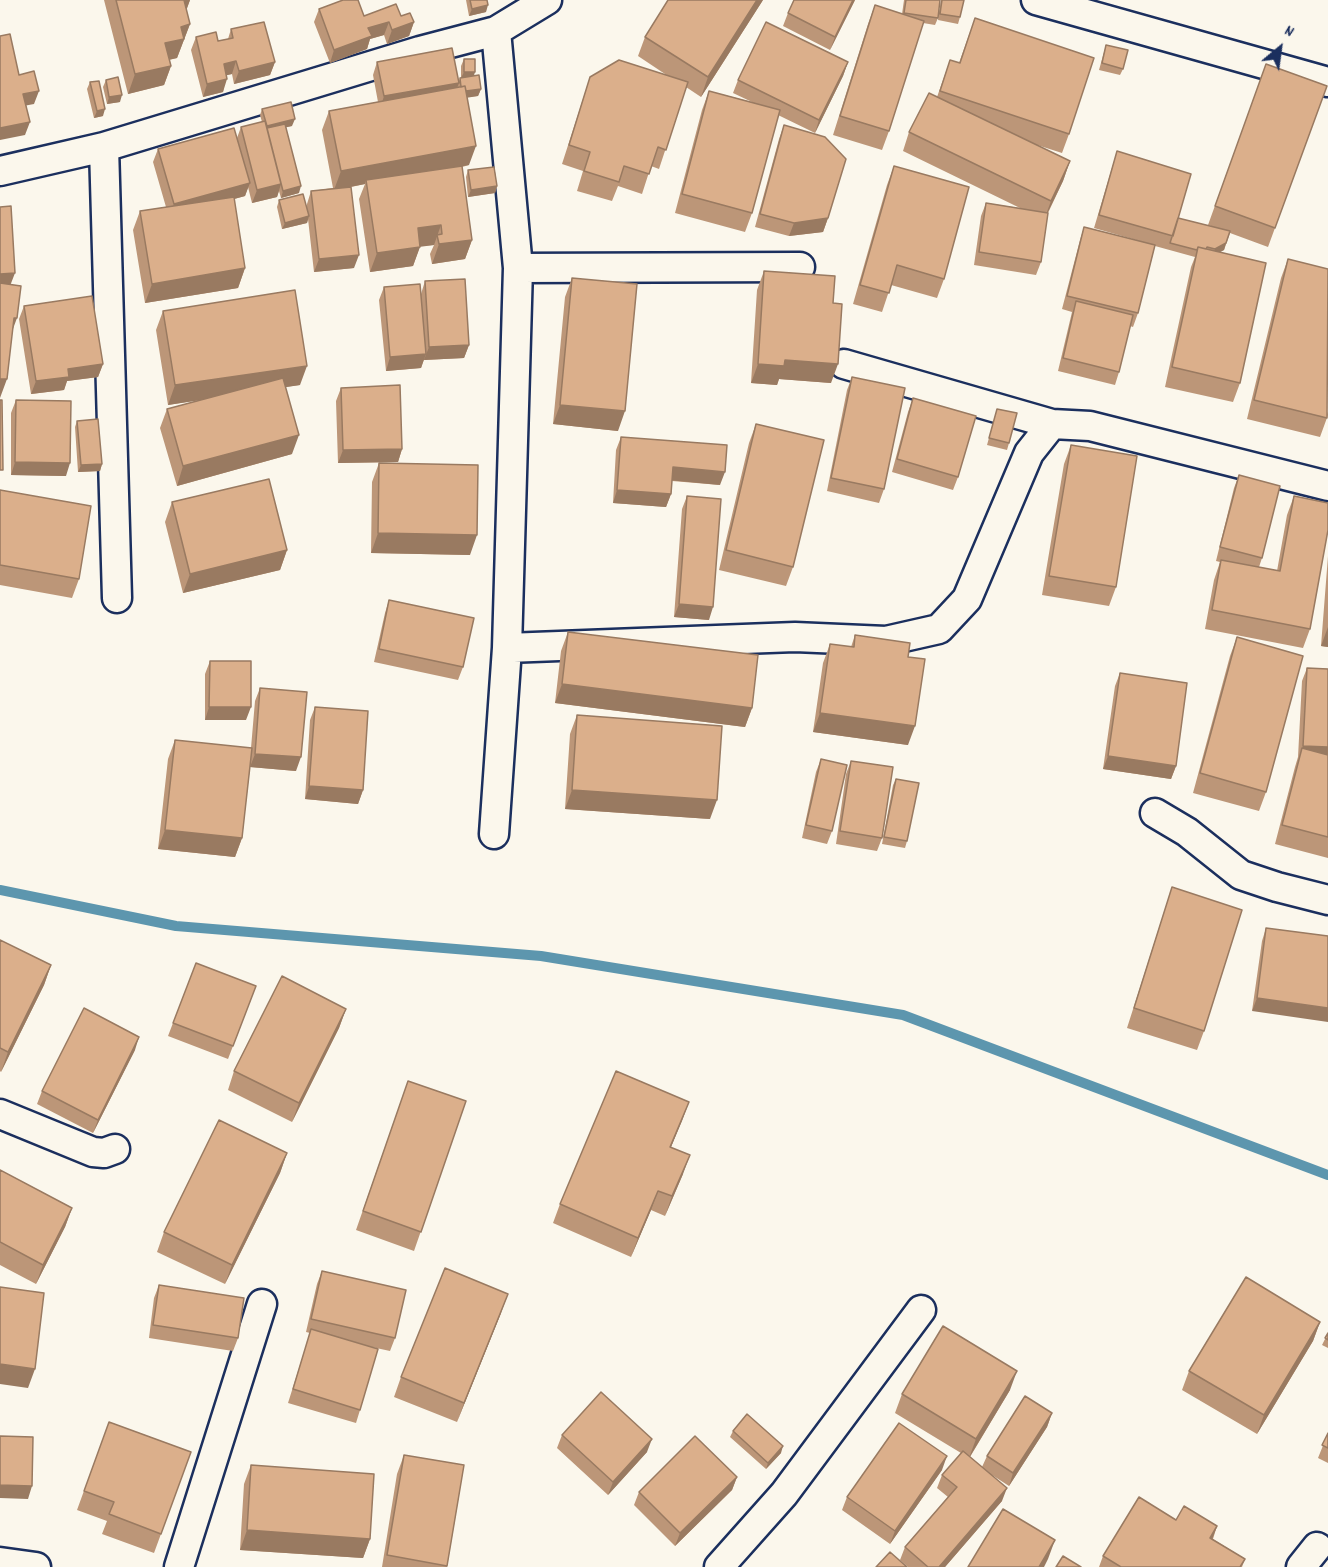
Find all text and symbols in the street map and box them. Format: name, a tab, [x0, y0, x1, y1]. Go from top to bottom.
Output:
north arrow	[1250, 18, 1310, 78]
text: N	[1280, 20, 1298, 44]

